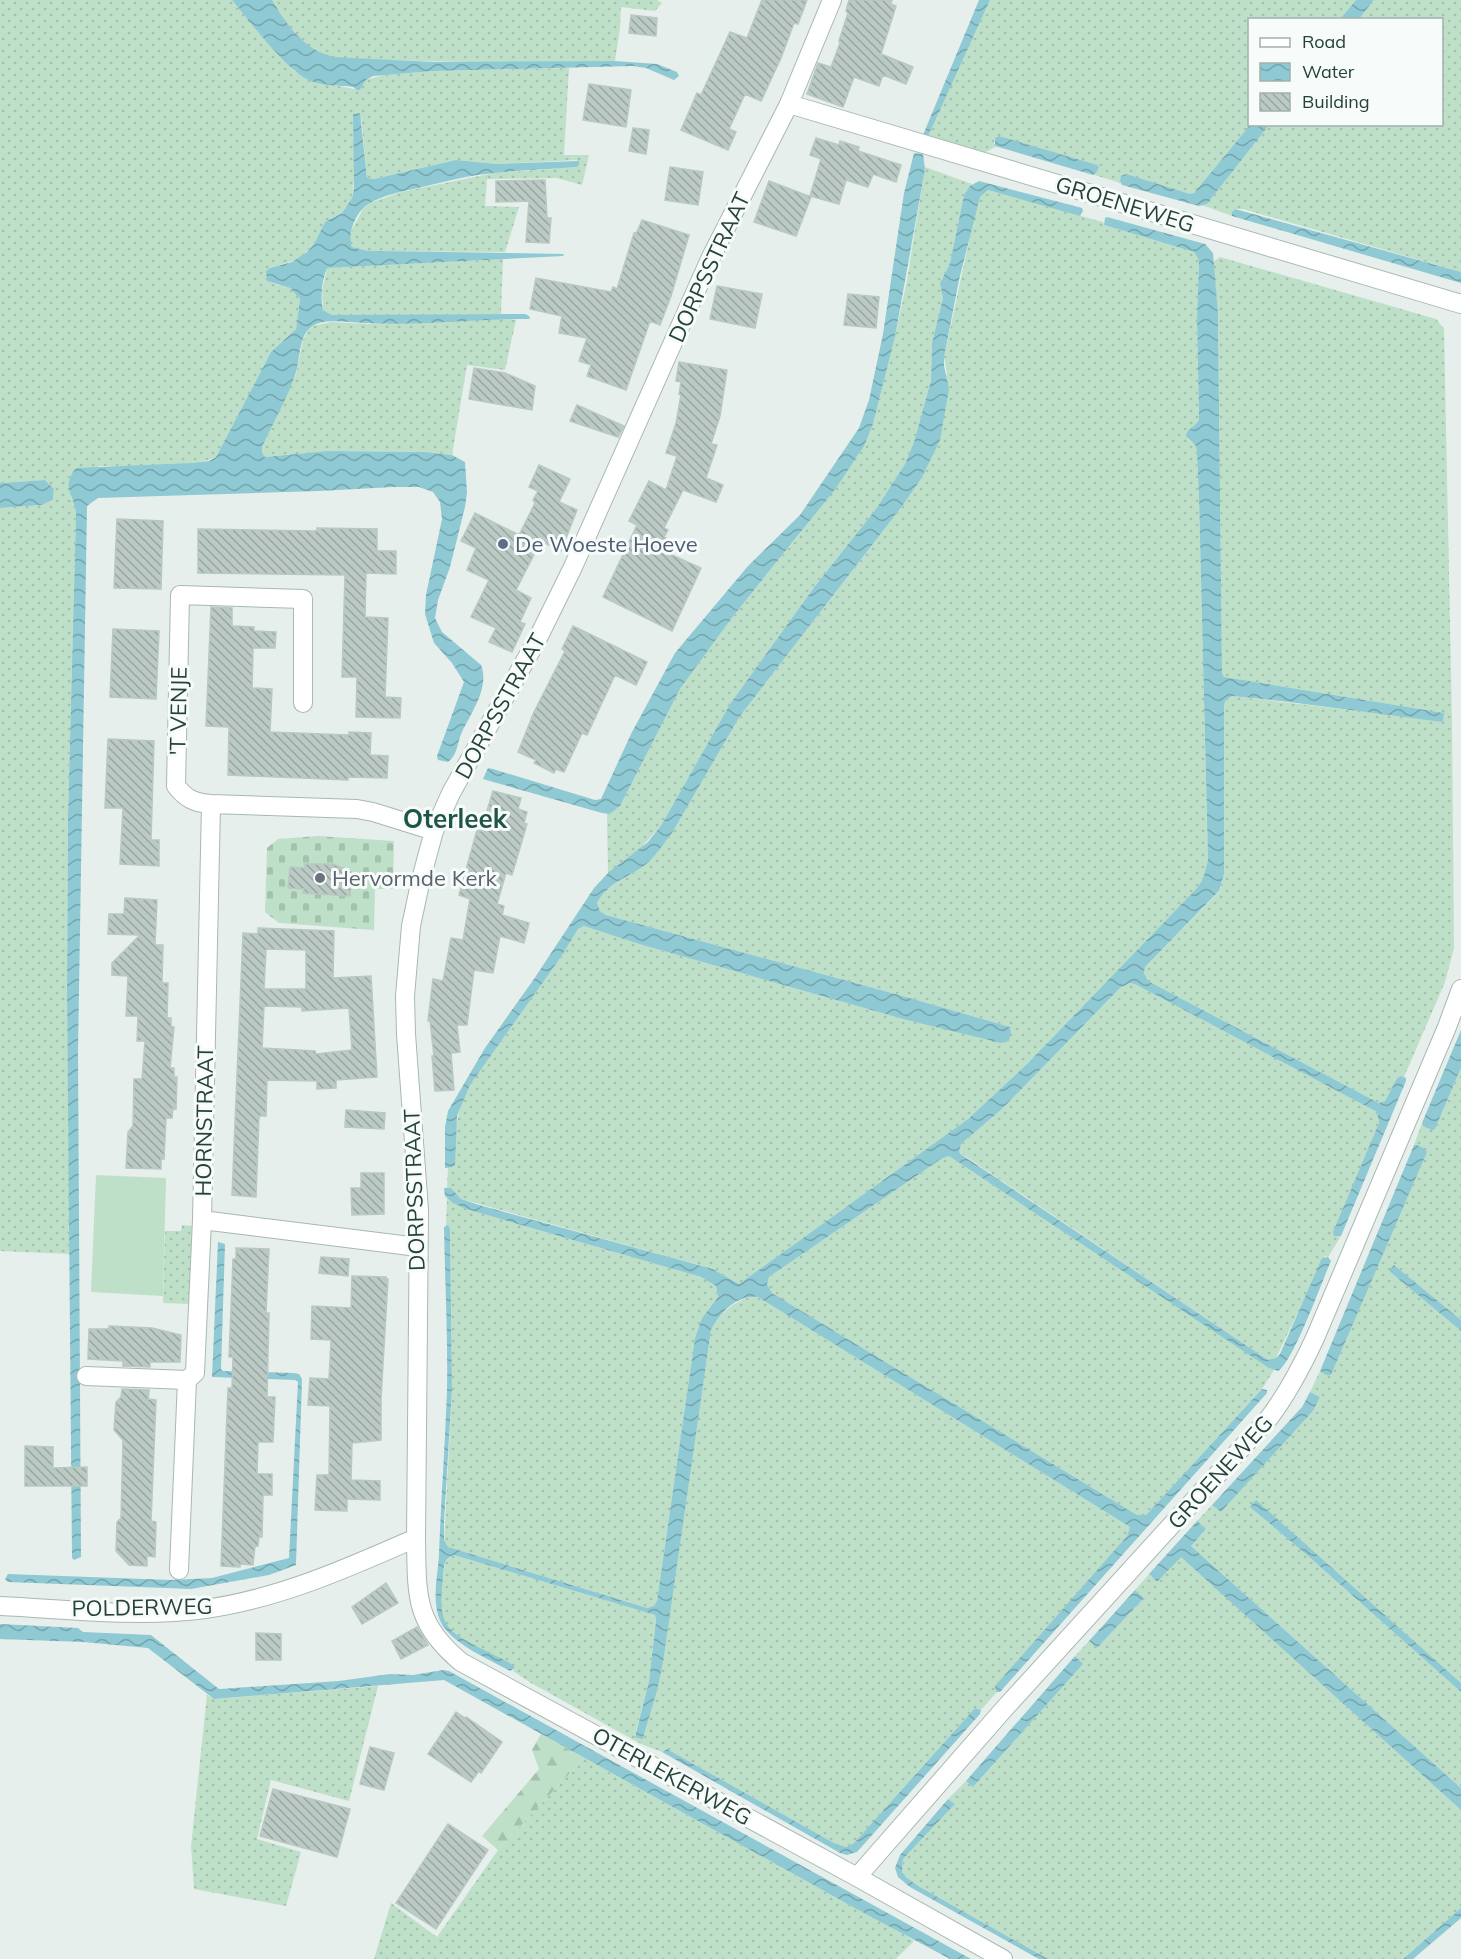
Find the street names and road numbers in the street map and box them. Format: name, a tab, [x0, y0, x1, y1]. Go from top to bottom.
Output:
street label: GROENEWEG	[1052, 170, 1198, 238]
street label: DORPSSTRAAT	[662, 188, 756, 346]
street label: DORPSSTRAAT	[448, 628, 552, 784]
street label: 'T VENJE	[163, 666, 193, 756]
street label: HORNSTRAAT	[189, 1045, 219, 1197]
street label: DORPSSTRAAT	[397, 1108, 431, 1272]
street label: GROENEWEG	[1161, 1409, 1279, 1535]
street label: POLDERWEG	[71, 1592, 213, 1622]
street label: OTERLEKERWEG	[588, 1721, 756, 1831]

